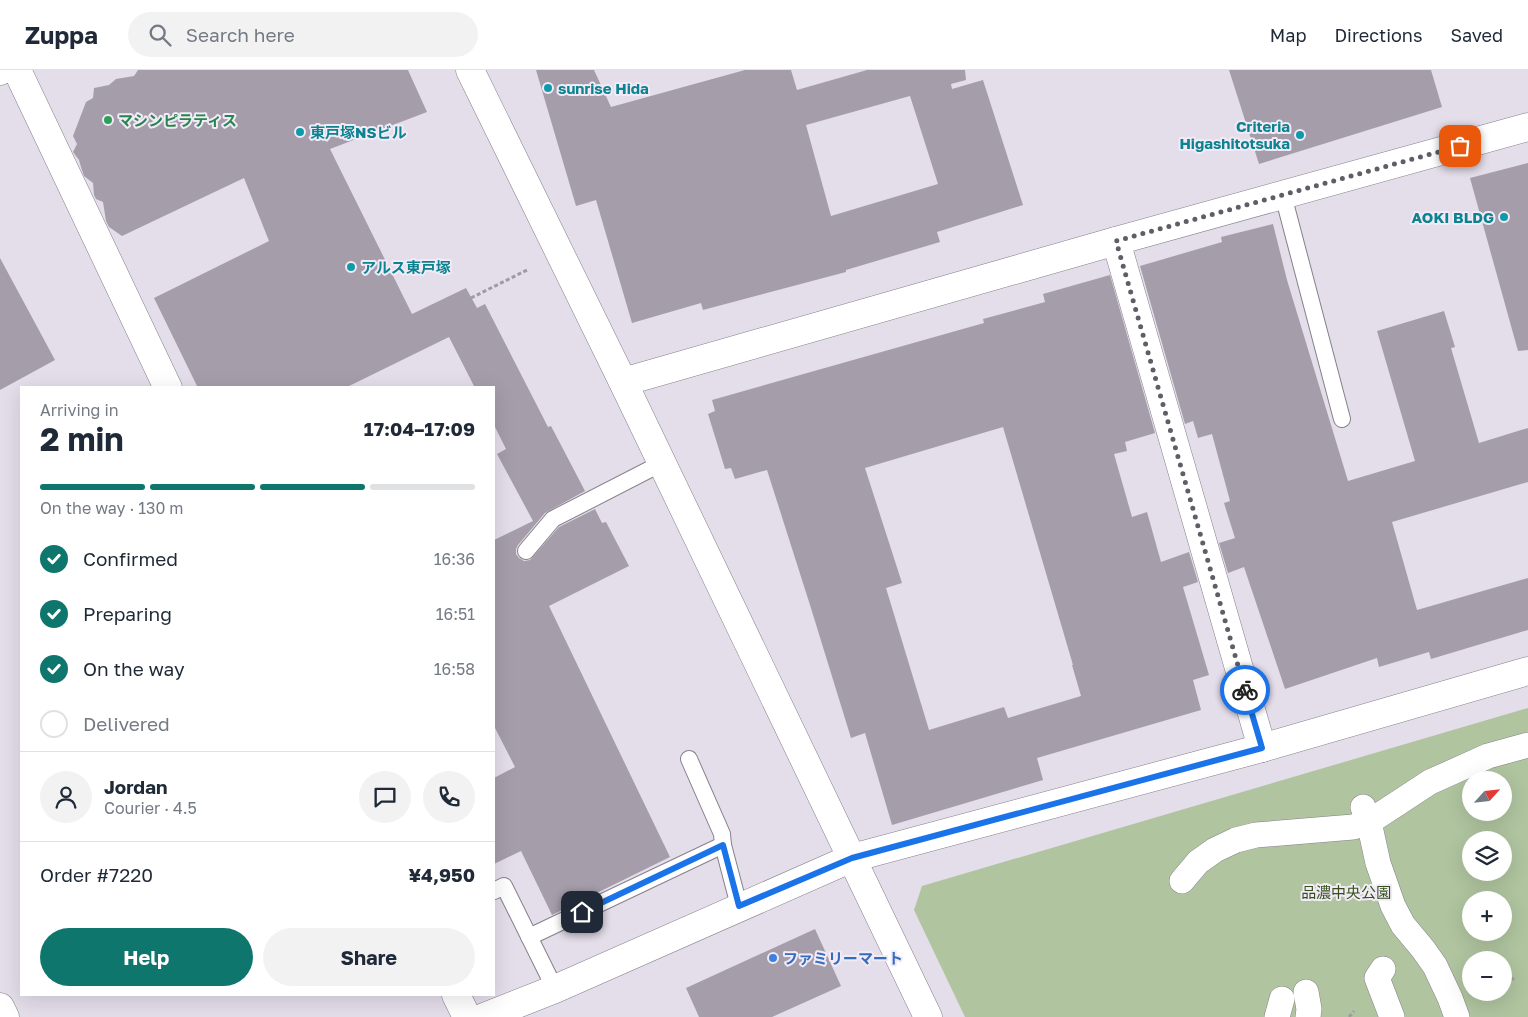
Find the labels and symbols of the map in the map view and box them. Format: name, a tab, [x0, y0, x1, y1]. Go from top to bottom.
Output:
place label: sunrise Hida	[558, 79, 649, 97]
marker: sunrise Hida	[542, 82, 554, 94]
place label: マシンピラティス	[118, 111, 237, 129]
marker: マシンピラティス	[102, 114, 114, 126]
place label: Criteria Higashitotsuka	[1179, 117, 1290, 152]
place label: 東戸塚NSビル	[310, 123, 406, 141]
pin	[1439, 125, 1481, 167]
marker: 東戸塚NSビル	[294, 126, 306, 138]
marker: Criteria Higashitotsuka	[1294, 129, 1306, 141]
place label: AOKI BLDG	[1411, 208, 1494, 226]
marker: AOKI BLDG	[1498, 211, 1510, 223]
place label: アルス東戸塚	[361, 258, 451, 276]
marker: アルス東戸塚	[345, 261, 357, 273]
courier	[1220, 665, 1270, 715]
north arrow	[1462, 771, 1512, 821]
park label: 品濃中央公園	[1301, 883, 1391, 901]
pin	[561, 891, 603, 933]
place label: ファミリーマート	[783, 949, 903, 967]
marker: ファミリーマート	[767, 952, 779, 964]

